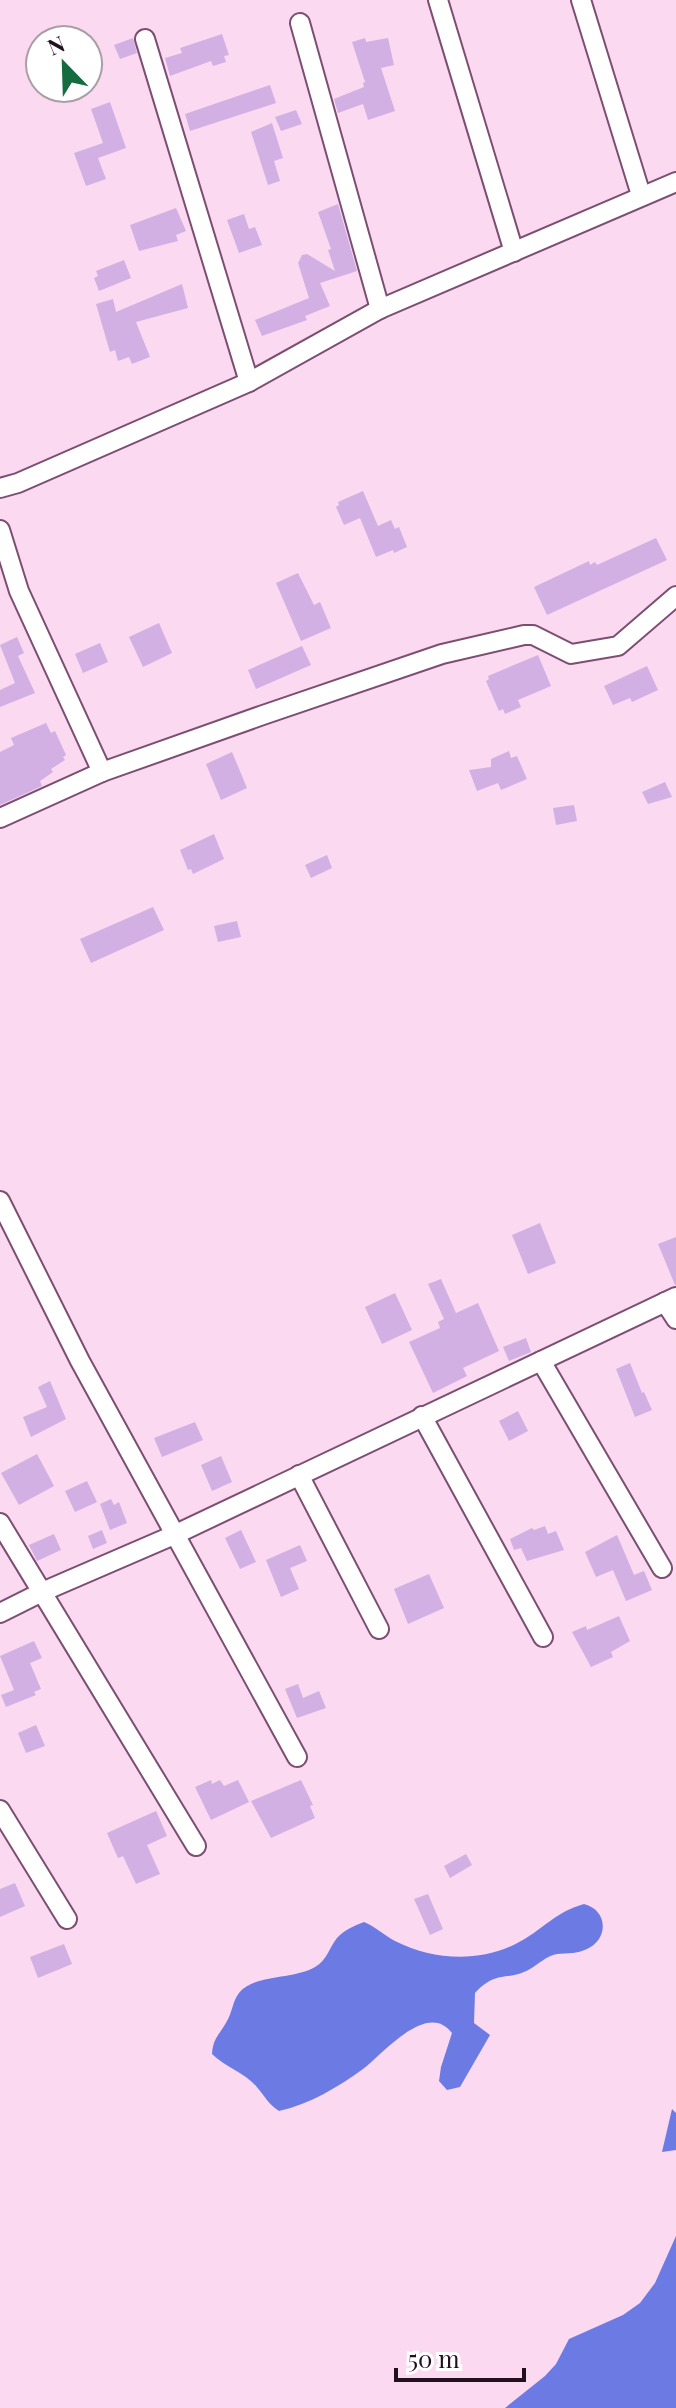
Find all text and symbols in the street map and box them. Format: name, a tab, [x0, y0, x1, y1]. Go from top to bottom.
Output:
north arrow	[24, 24, 104, 104]
text: N	[43, 28, 69, 62]
scale bar	[396, 2332, 524, 2382]
text: 50 m	[408, 2342, 460, 2374]

